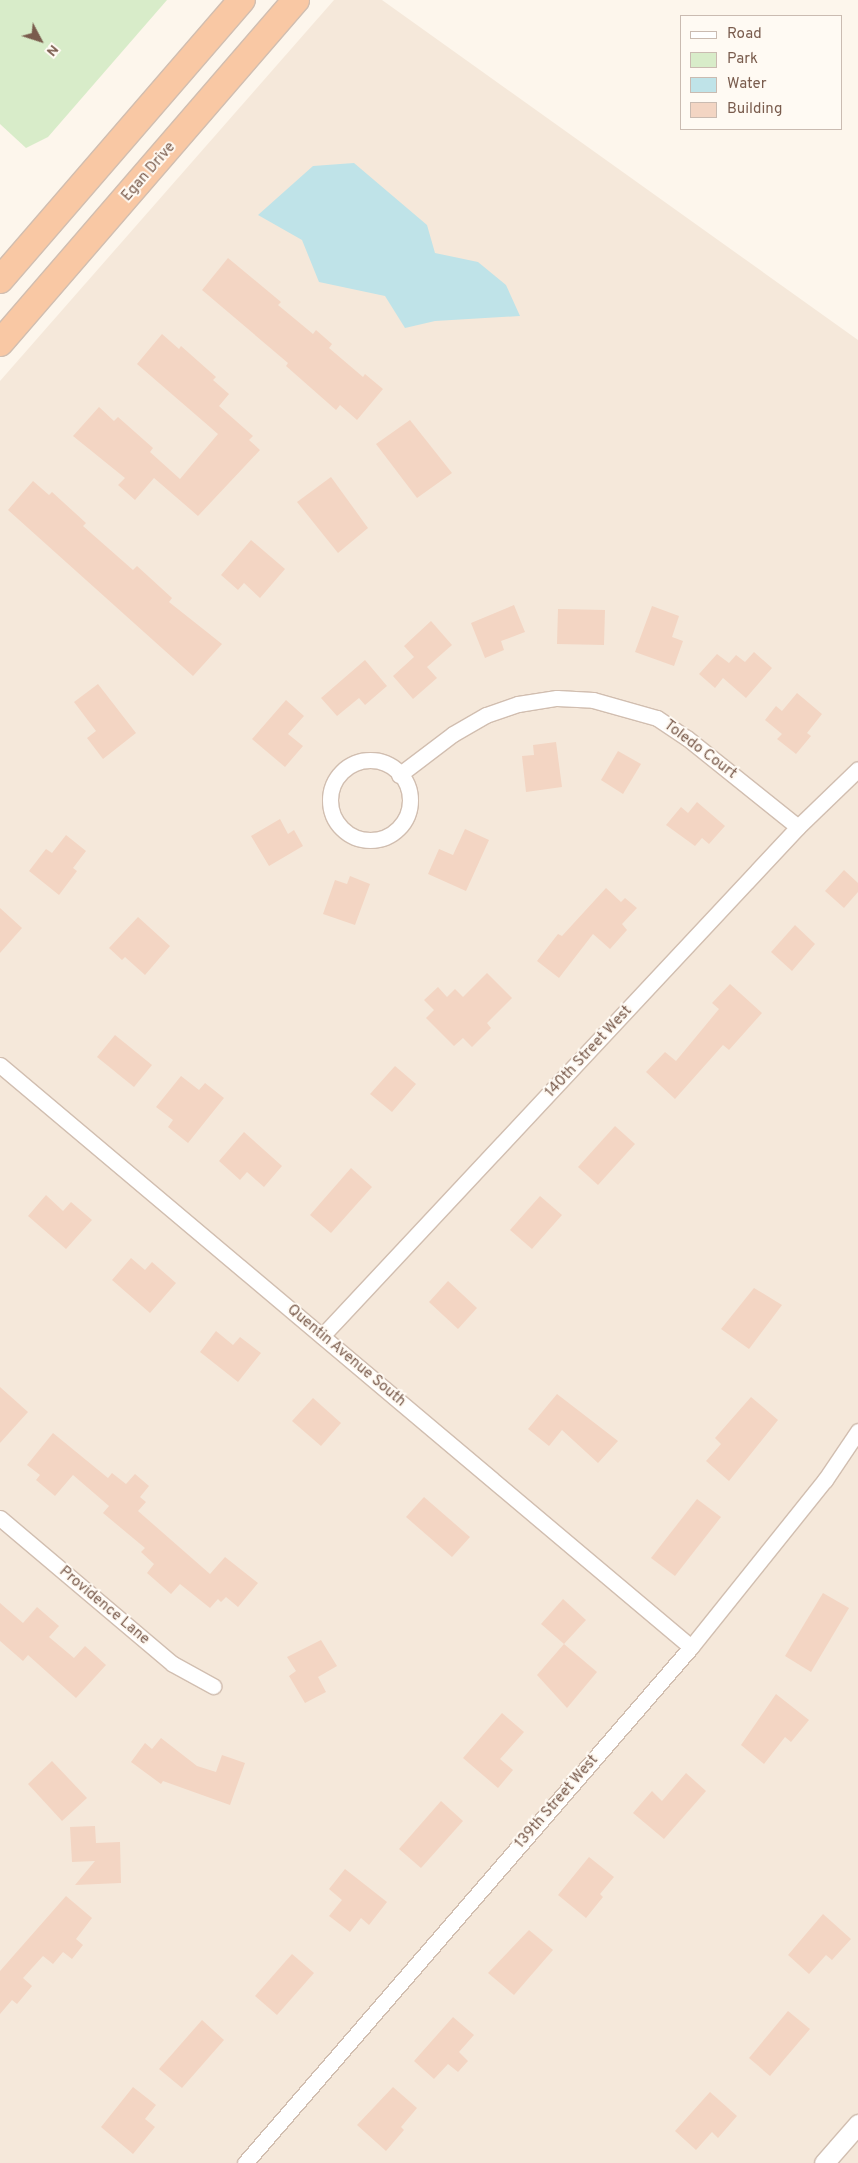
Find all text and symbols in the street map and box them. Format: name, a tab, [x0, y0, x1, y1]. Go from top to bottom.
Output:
north arrow	[15, 15, 65, 65]
legend	[680, 15, 843, 130]
text: Road	[727, 25, 762, 44]
text: N	[42, 41, 62, 59]
text: Park	[727, 50, 758, 69]
text: Water	[727, 75, 766, 94]
text: Building	[727, 100, 782, 119]
street label: Egan Drive	[118, 139, 180, 205]
street label: Toledo Court	[660, 717, 740, 783]
street label: 140th Street West	[542, 1002, 636, 1102]
street label: Quentin Avenue South	[283, 1301, 409, 1411]
street label: Providence Lane	[55, 1563, 153, 1649]
street label: 139th Street West	[511, 1751, 603, 1853]

